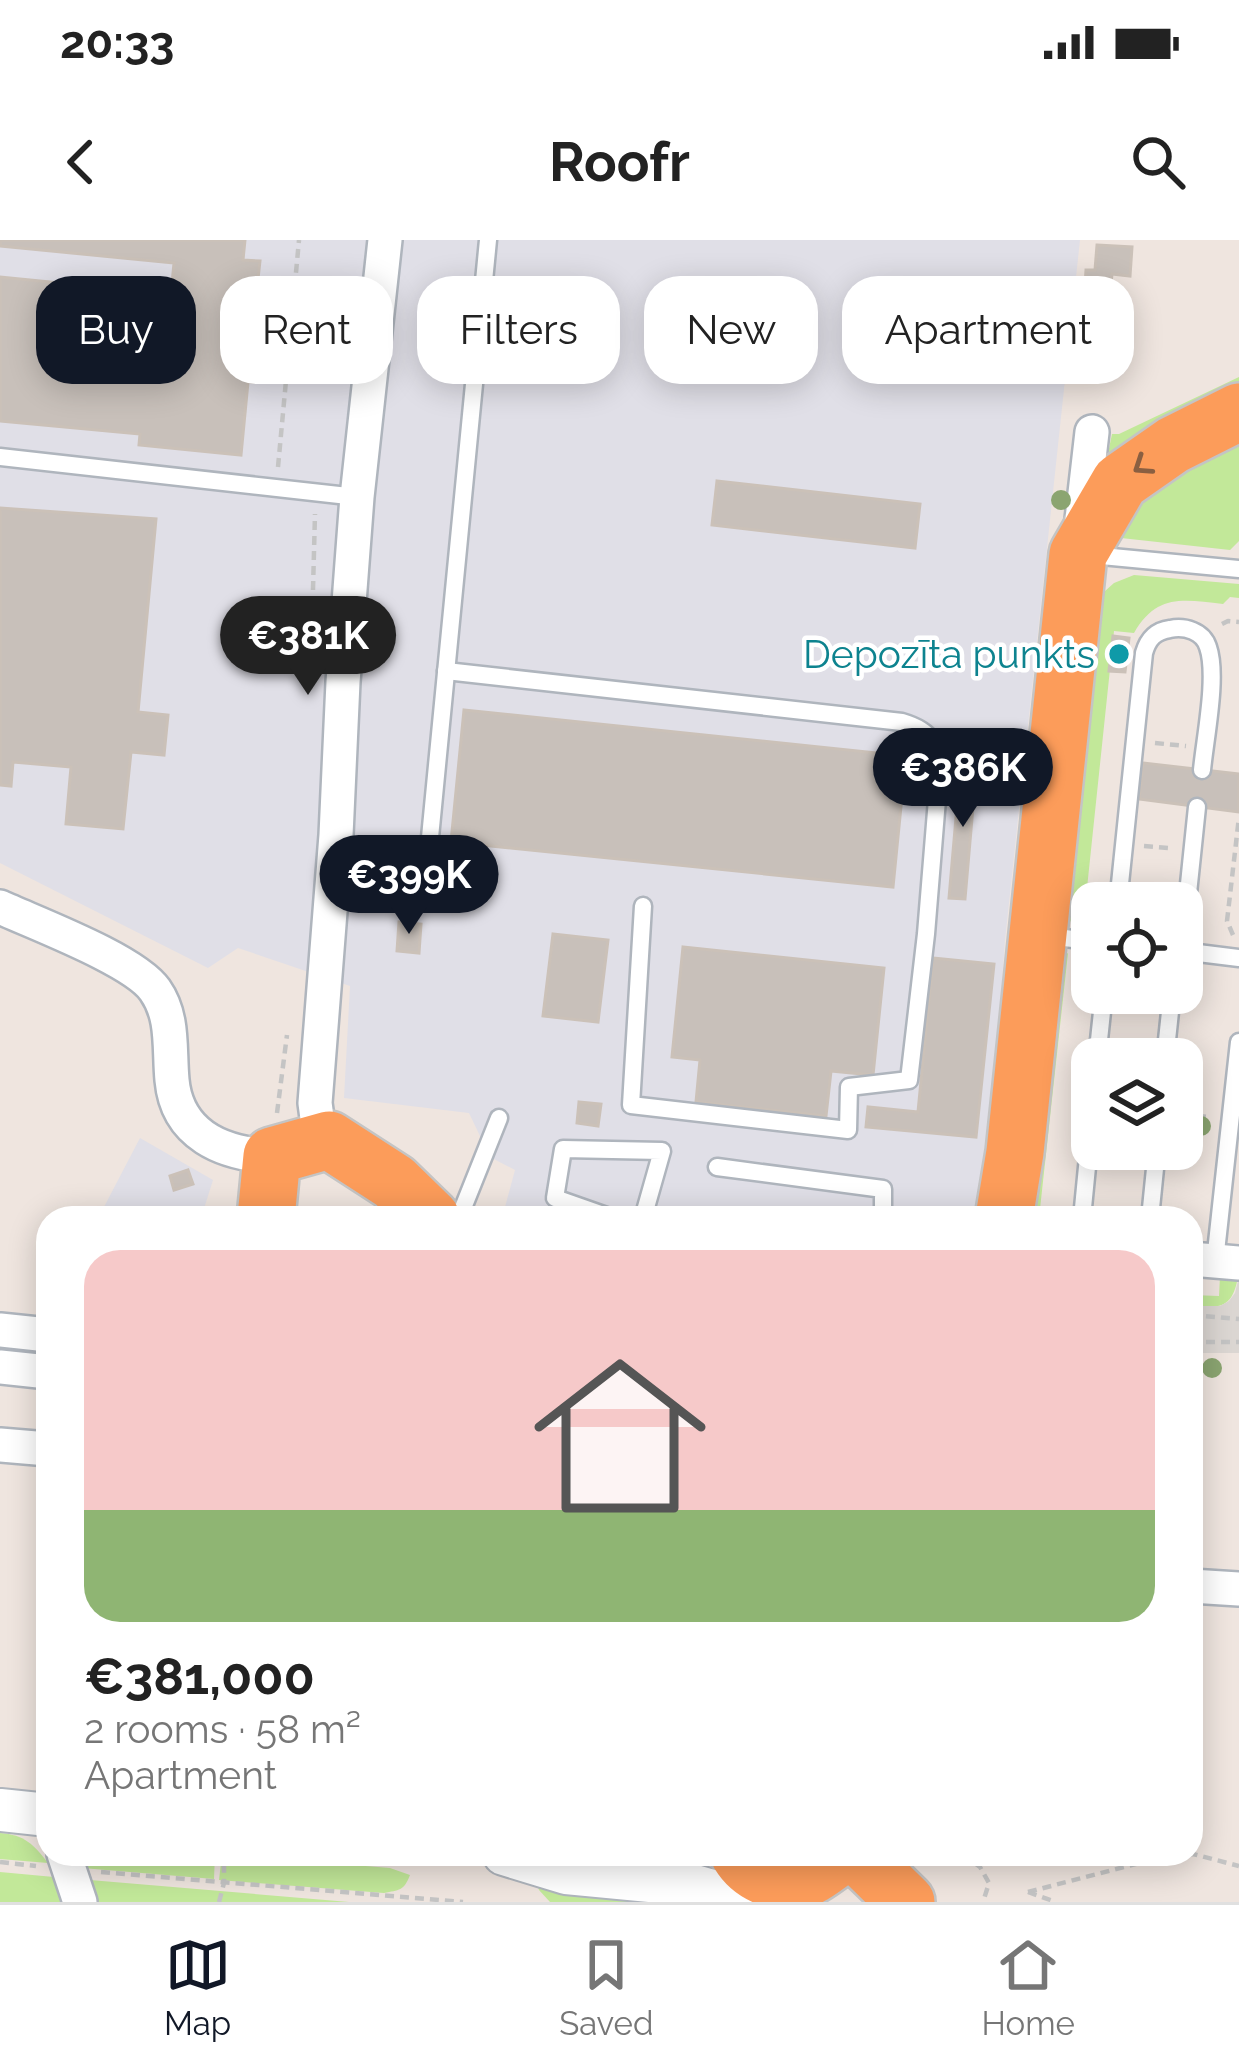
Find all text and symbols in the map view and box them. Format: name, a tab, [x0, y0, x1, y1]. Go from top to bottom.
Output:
text: 20:33	[60, 16, 174, 69]
icon: back	[48, 129, 114, 195]
icon: search	[1125, 129, 1191, 195]
text: Roofr	[549, 130, 690, 194]
chip: Buy	[36, 276, 196, 384]
chip: Rent	[220, 276, 393, 384]
chip: Filters	[417, 276, 620, 384]
chip: New	[644, 276, 818, 384]
chip: Apartment	[842, 276, 1134, 384]
one-way arrow	[1134, 452, 1156, 474]
pin: €381K	[224, 596, 392, 698]
text: €381K	[247, 612, 369, 658]
place label: Depozīta punkts	[803, 631, 1095, 677]
marker: Depozīta punkts	[1106, 641, 1132, 667]
pin: €386K	[879, 728, 1047, 830]
text: €386K	[900, 744, 1026, 790]
pin: €399K	[325, 835, 493, 937]
text: €399K	[347, 851, 471, 897]
map controls	[1071, 882, 1203, 1170]
button: locate	[1071, 882, 1203, 1014]
button: layers	[1071, 1038, 1203, 1170]
icon: home	[512, 1328, 728, 1544]
text: €381,000	[84, 1646, 315, 1706]
text: 2 rooms · 58 m²	[84, 1706, 361, 1752]
text: Apartment	[84, 1752, 277, 1798]
tab: Map	[164, 1932, 231, 2043]
tab: Saved	[559, 1932, 654, 2043]
tab: Home	[982, 1932, 1075, 2043]

